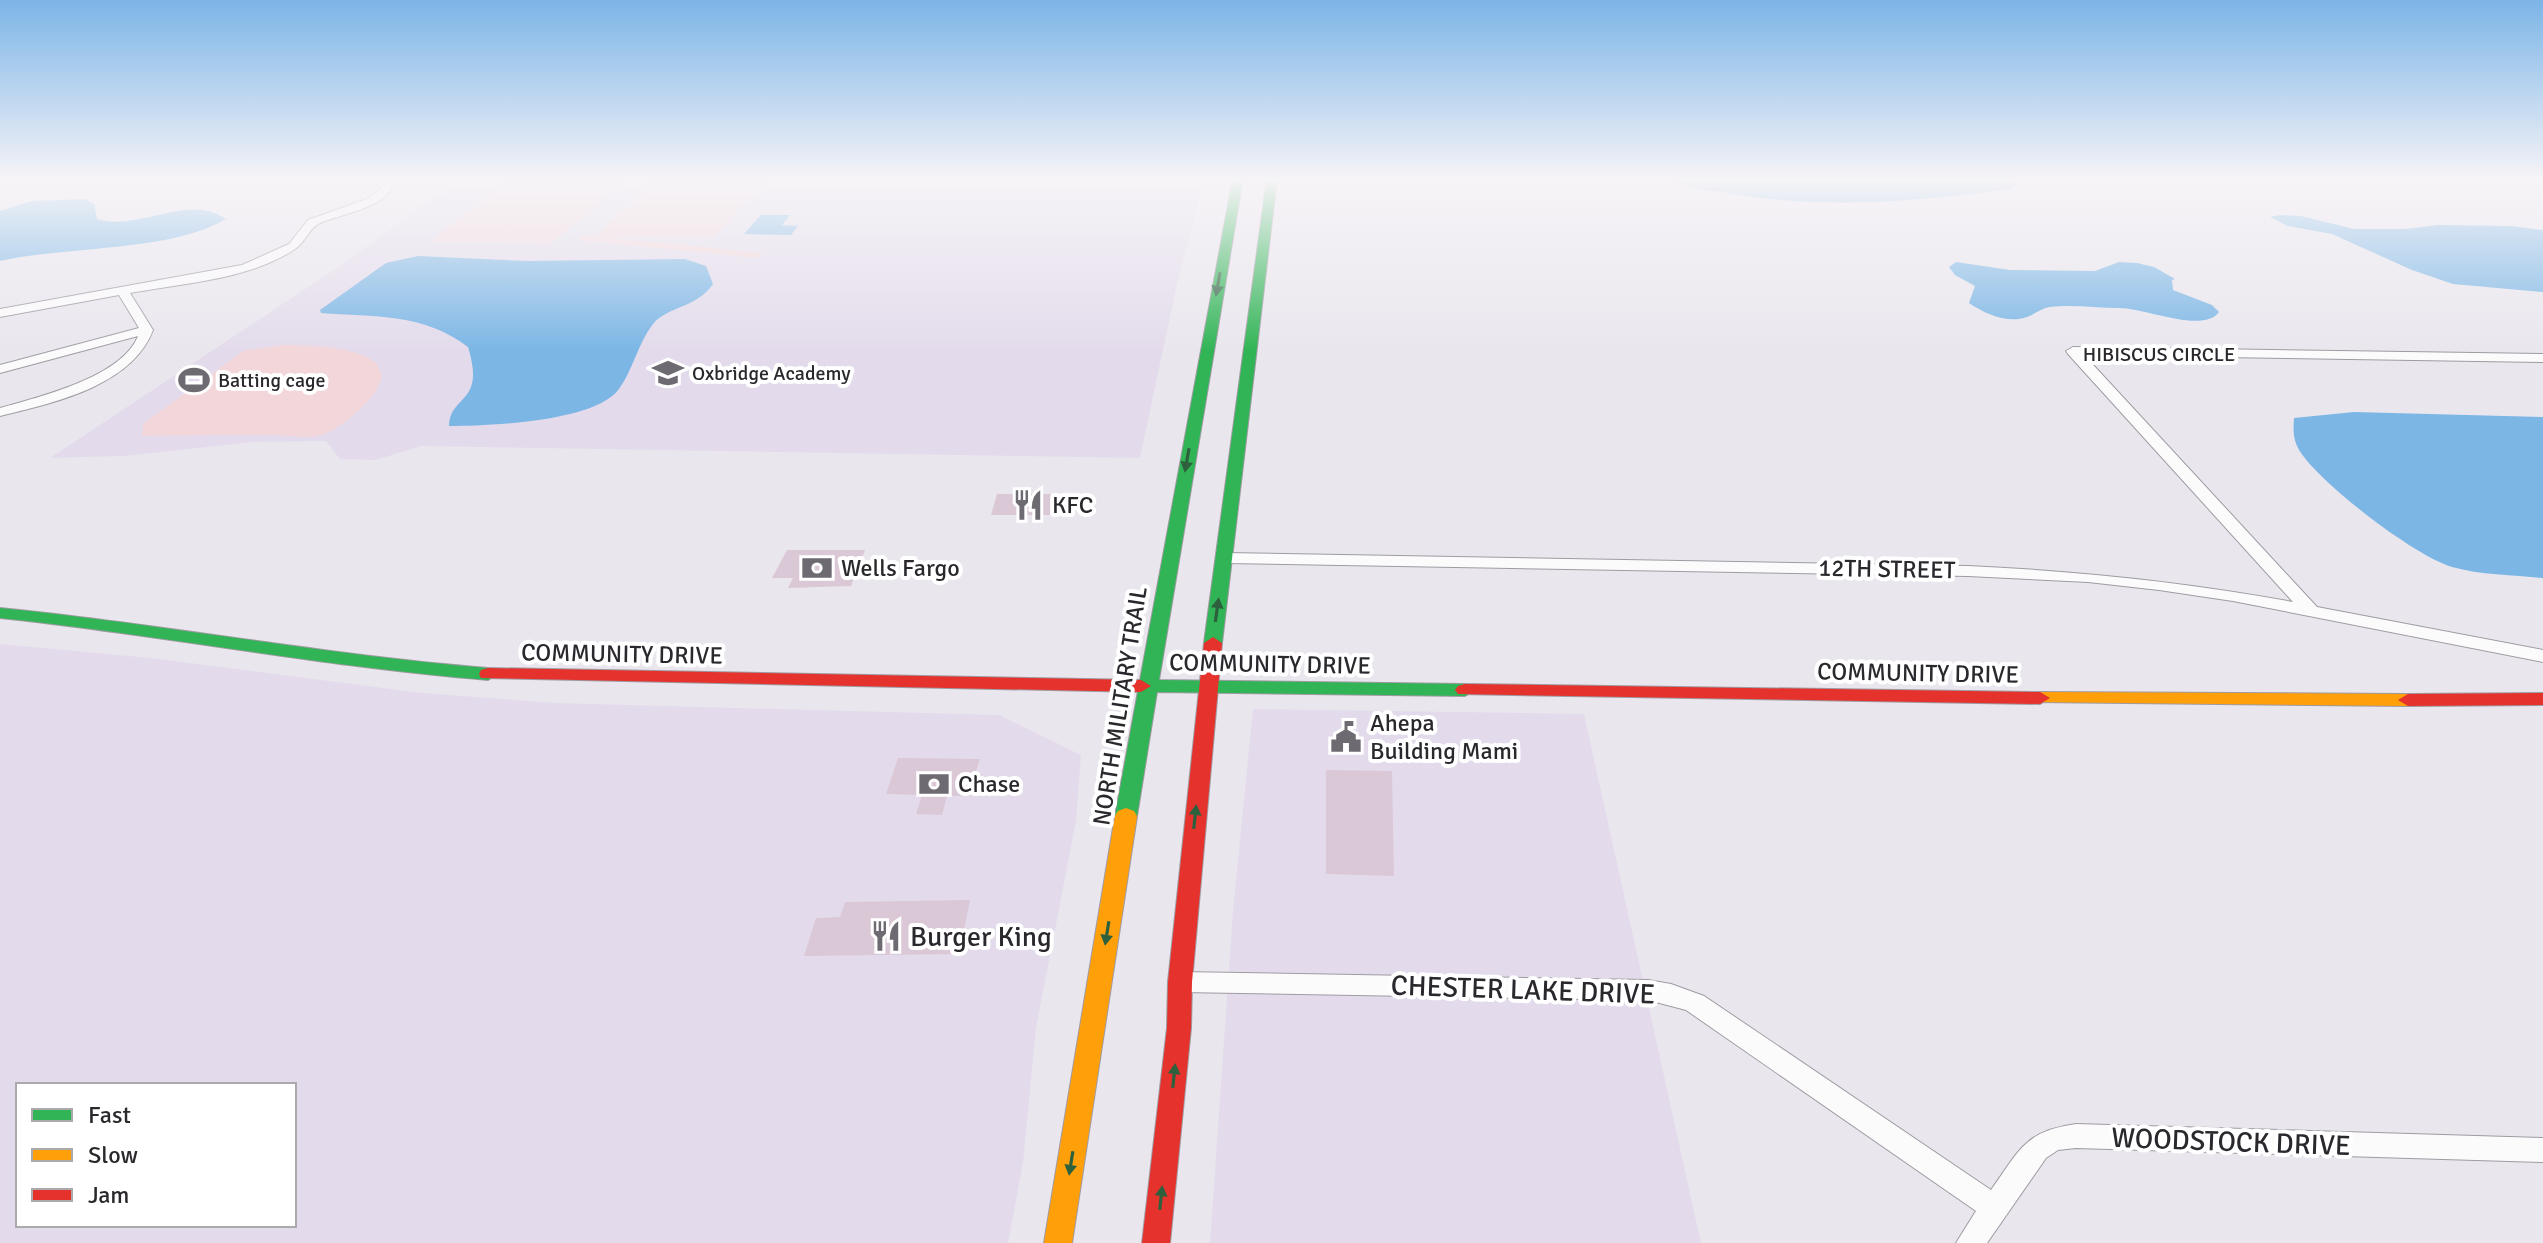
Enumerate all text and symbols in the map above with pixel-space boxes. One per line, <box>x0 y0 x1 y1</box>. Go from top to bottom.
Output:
one-way arrow <box>1212 272 1224 297</box>
street label: HIBISCUS CIRCLE <box>2083 342 2235 367</box>
school or university icon: Oxbridge Academy <box>651 356 685 390</box>
place label: Oxbridge Academy <box>692 361 851 386</box>
sports icon: Batting cage <box>177 363 211 397</box>
place label: Batting cage <box>218 368 326 393</box>
one-way arrow <box>1181 447 1193 472</box>
restaurant icon: KFC <box>1011 488 1045 522</box>
place label: KFC <box>1052 490 1093 520</box>
bank icon: Wells Fargo <box>800 551 834 585</box>
place label: Wells Fargo <box>841 553 960 583</box>
street label: 12TH STREET <box>1818 553 1956 585</box>
street label: NORTH MILITARY TRAIL <box>1086 584 1154 828</box>
one-way arrow <box>1211 597 1224 622</box>
street label: COMMUNITY DRIVE <box>521 637 723 671</box>
street label: COMMUNITY DRIVE <box>1169 647 1371 681</box>
street label: COMMUNITY DRIVE <box>1817 656 2019 690</box>
place label: Ahepa Building Mami <box>1370 708 1518 766</box>
public building icon: Ahepa Building Mami <box>1329 720 1363 754</box>
bank icon: Chase <box>917 767 951 801</box>
place label: Chase <box>958 769 1020 799</box>
one-way arrow <box>1189 804 1202 829</box>
restaurant icon: Burger King <box>869 919 903 953</box>
place label: Burger King <box>910 920 1052 954</box>
one-way arrow <box>1101 921 1113 946</box>
street label: CHESTER LAKE DRIVE <box>1390 968 1656 1012</box>
one-way arrow <box>1168 1063 1181 1088</box>
legend <box>16 1083 296 1227</box>
text: Fast <box>88 1100 131 1130</box>
street label: WOODSTOCK DRIVE <box>2111 1121 2351 1163</box>
text: Slow <box>88 1140 138 1170</box>
one-way arrow <box>1064 1151 1077 1176</box>
text: Jam <box>88 1180 129 1210</box>
one-way arrow <box>1154 1185 1167 1210</box>

